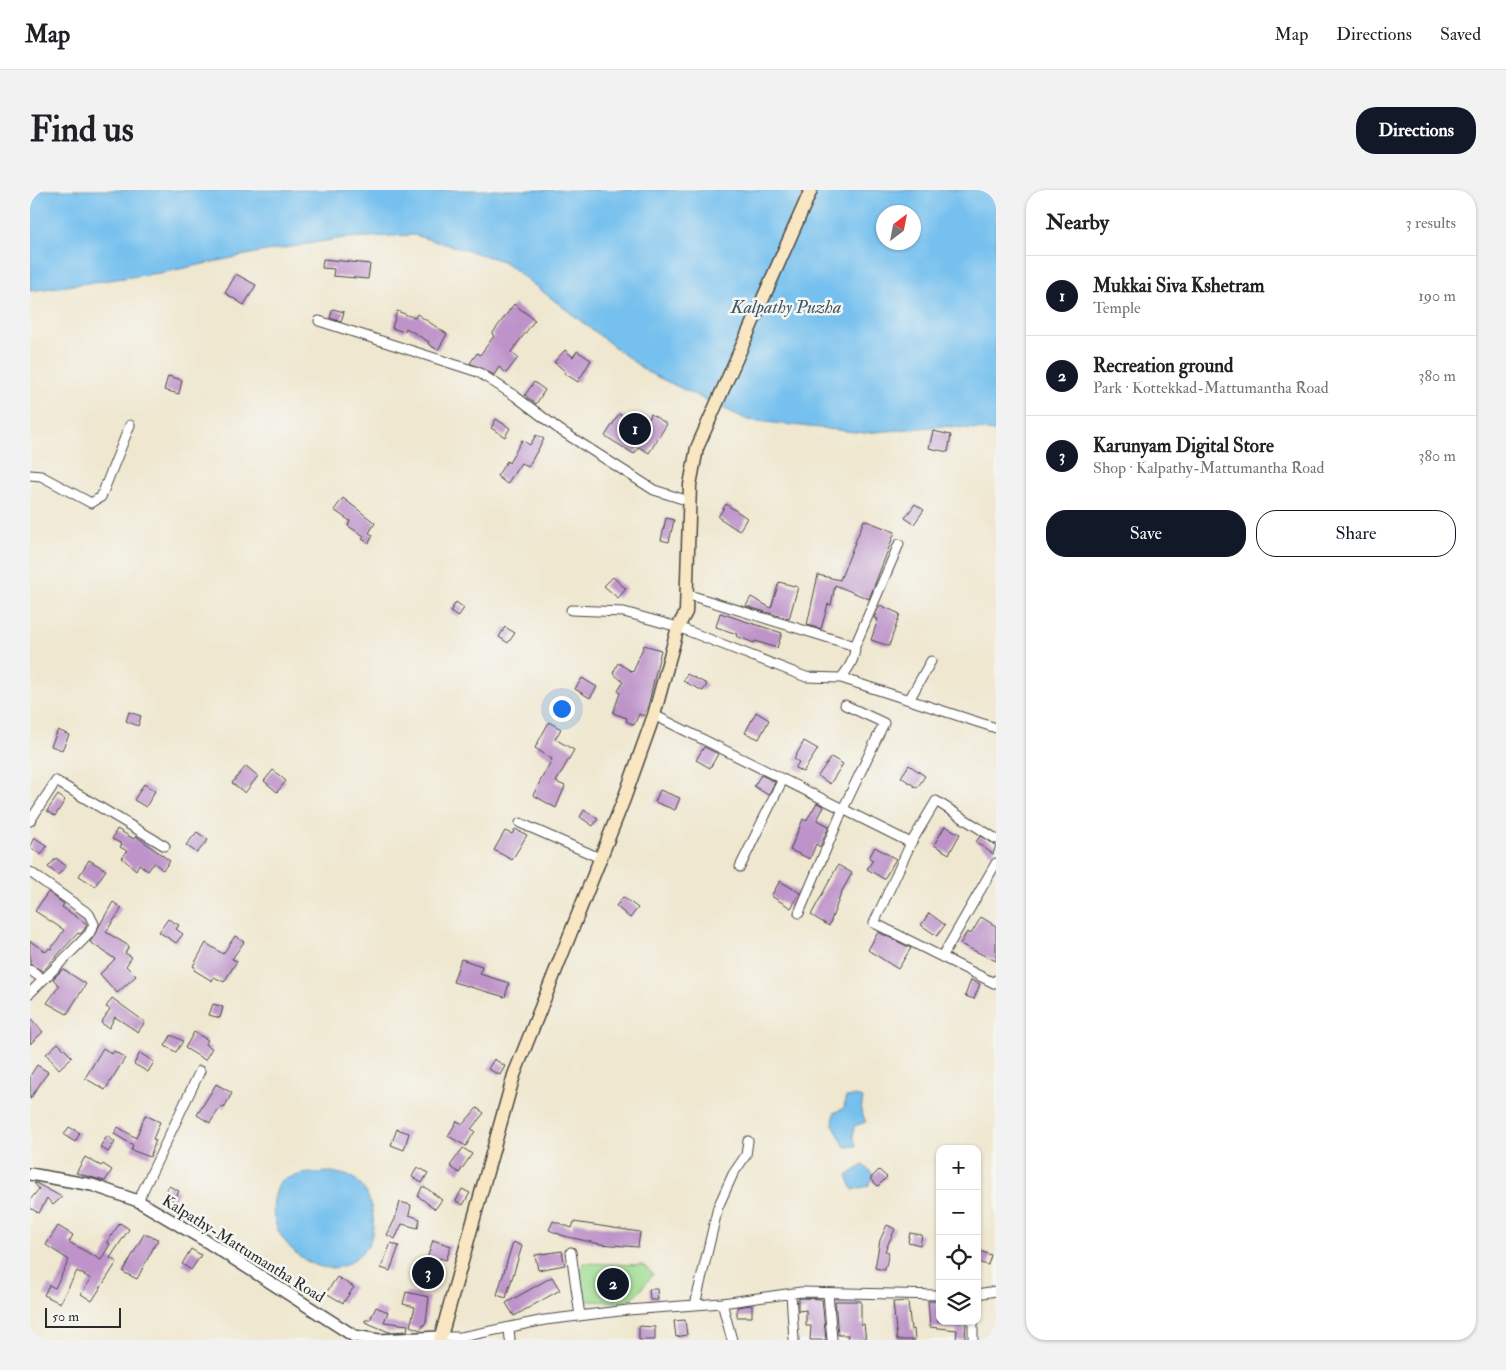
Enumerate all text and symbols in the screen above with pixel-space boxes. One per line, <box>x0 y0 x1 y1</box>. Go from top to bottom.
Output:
text: Map <box>25 19 70 50</box>
text: Map <box>1275 23 1308 46</box>
text: Directions <box>1336 23 1412 46</box>
text: Saved <box>1440 23 1481 46</box>
button: Directions <box>1356 107 1476 154</box>
text: Find us <box>30 108 134 152</box>
north arrow <box>876 205 921 250</box>
text: Nearby <box>1046 209 1109 236</box>
text: 3 results <box>1405 213 1456 233</box>
text: Mukkai Siva Kshetram <box>1093 274 1265 298</box>
text: 1 <box>1059 286 1065 306</box>
text: 190 m <box>1418 286 1456 306</box>
water label: Kalpathy Puzha <box>730 296 841 319</box>
text: Temple <box>1093 298 1141 318</box>
text: Recreation ground <box>1093 354 1233 378</box>
text: 2 <box>1058 366 1066 386</box>
text: 380 m <box>1418 366 1456 386</box>
text: Park · Kottekkad-Mattumantha Road <box>1093 378 1329 398</box>
pin: 1 <box>619 410 651 448</box>
text: Karunyam Digital Store <box>1093 434 1274 458</box>
text: 3 <box>1059 446 1065 466</box>
text: 380 m <box>1418 446 1456 466</box>
text: Shop · Kalpathy-Mattumantha Road <box>1093 458 1324 478</box>
button: Save <box>1046 510 1246 557</box>
button: Share <box>1256 510 1456 557</box>
your location <box>549 696 575 722</box>
map controls <box>936 1145 981 1325</box>
button: + <box>936 1145 981 1190</box>
street label: Kalpathy-Mattumantha Road <box>158 1190 329 1308</box>
button: − <box>936 1190 981 1235</box>
button: locate <box>936 1235 981 1280</box>
pin: 3 <box>412 1254 444 1292</box>
pin: 2 <box>597 1265 629 1303</box>
button: layers <box>936 1280 981 1325</box>
scale bar <box>45 1305 121 1328</box>
text: 50 m <box>52 1308 79 1325</box>

